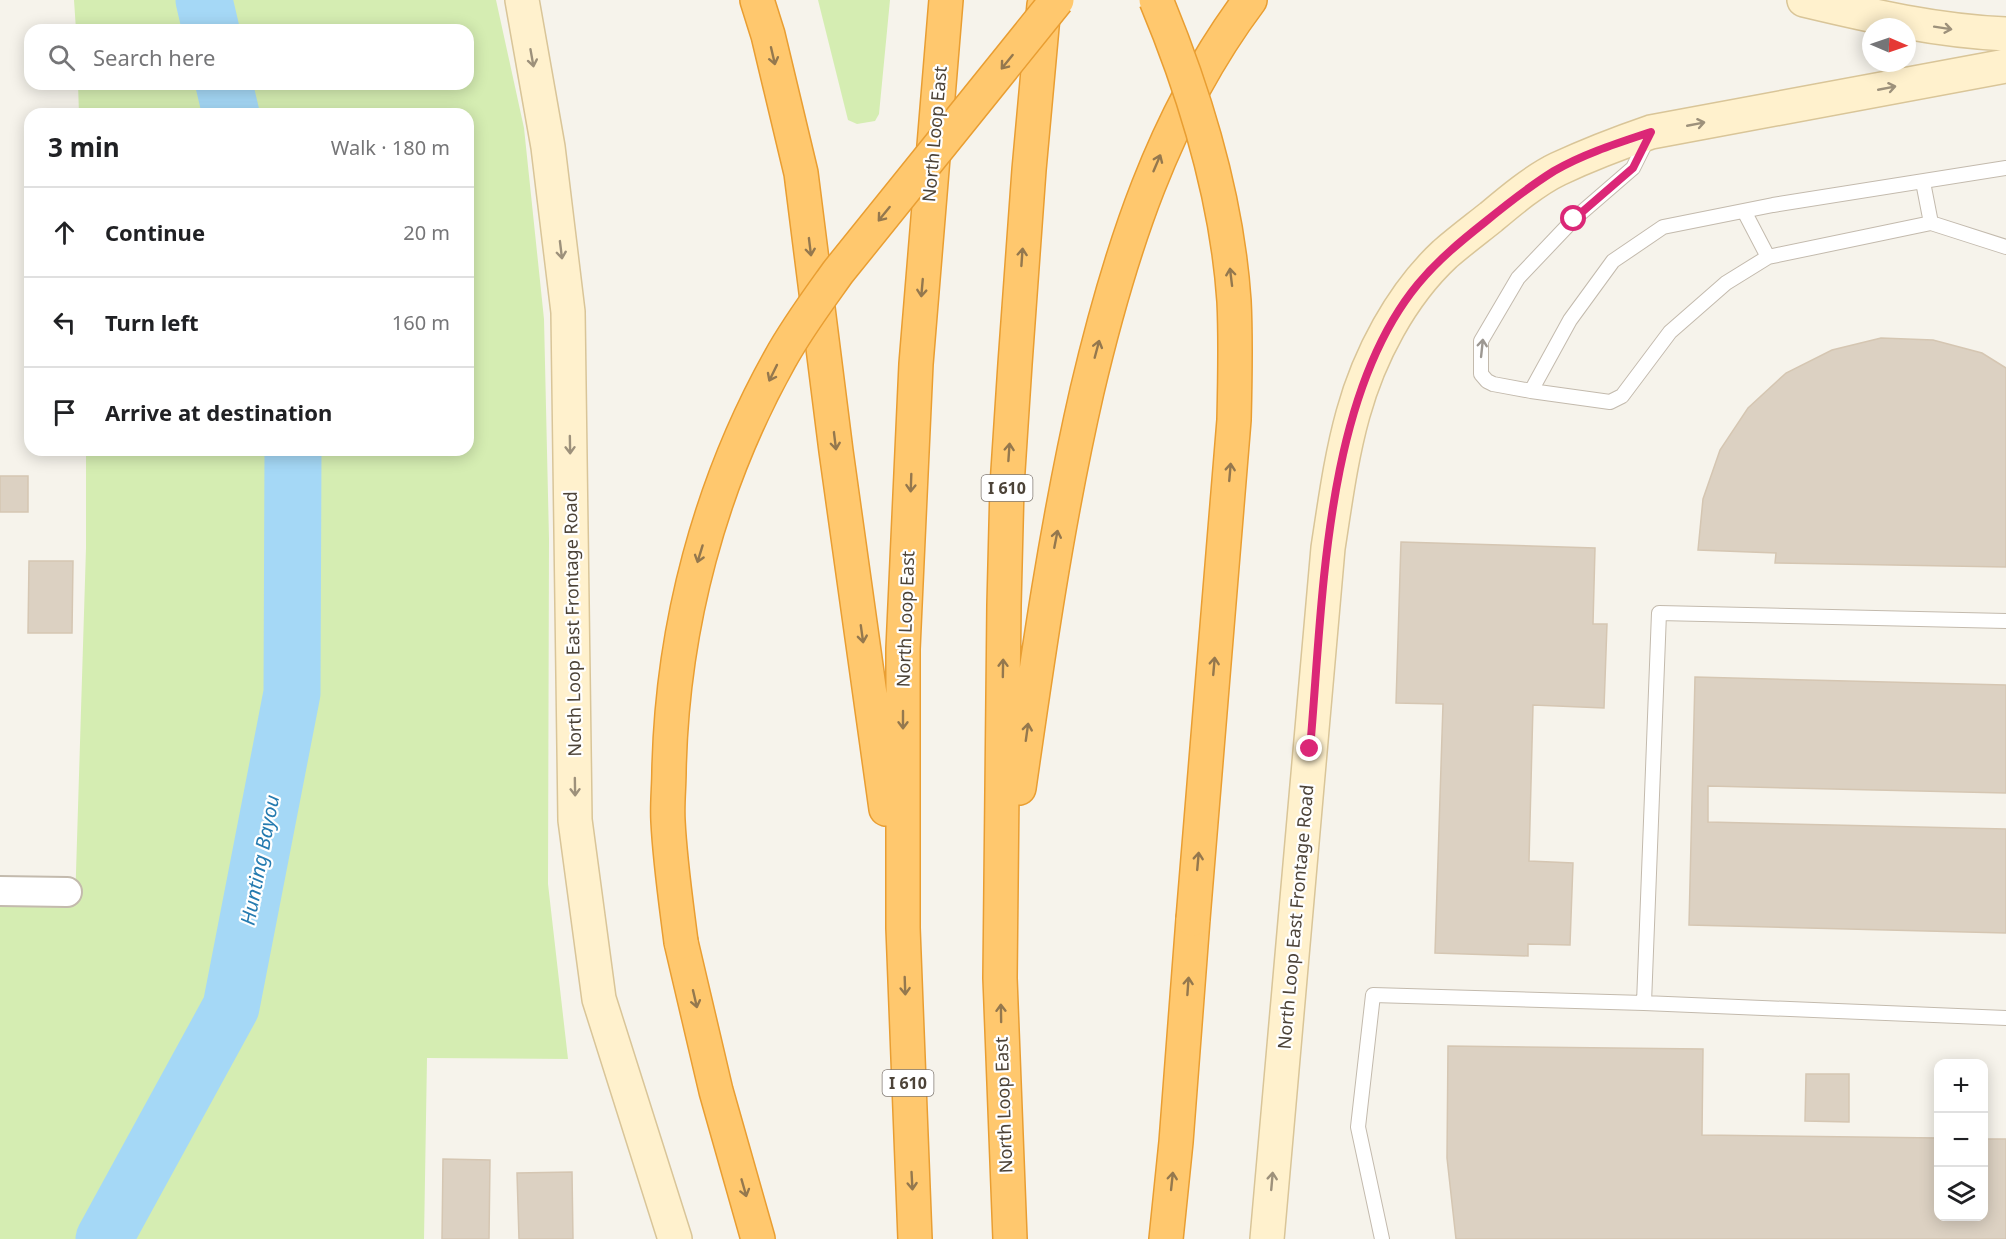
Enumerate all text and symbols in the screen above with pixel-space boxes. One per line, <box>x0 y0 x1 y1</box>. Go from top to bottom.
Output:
north arrow <box>1862 18 1916 72</box>
one-way arrow <box>1933 23 1952 34</box>
search box <box>24 24 474 90</box>
icon: search <box>45 41 78 74</box>
text: Search here <box>93 42 215 72</box>
one-way arrow <box>768 46 779 66</box>
one-way arrow <box>527 47 538 67</box>
one-way arrow <box>1000 54 1013 70</box>
street label: North Loop East <box>916 64 952 203</box>
one-way arrow <box>1877 82 1897 93</box>
one-way arrow <box>1685 118 1705 129</box>
text: 3 min <box>48 129 120 165</box>
text: Walk · 180 m <box>331 134 450 161</box>
one-way arrow <box>1152 155 1163 173</box>
route start <box>1560 205 1586 231</box>
one-way arrow <box>878 206 891 222</box>
icon: ahead <box>48 216 81 249</box>
text: Continue <box>105 217 205 247</box>
text: 20 m <box>403 219 450 246</box>
one-way arrow <box>805 237 816 257</box>
one-way arrow <box>555 240 566 260</box>
one-way arrow <box>1017 248 1028 268</box>
one-way arrow <box>1225 268 1236 288</box>
one-way arrow <box>916 278 927 298</box>
icon: left <box>48 306 81 339</box>
text: Turn left <box>105 307 199 337</box>
text: 160 m <box>392 309 450 336</box>
one-way arrow <box>1477 339 1488 359</box>
one-way arrow <box>1092 340 1104 359</box>
one-way arrow <box>767 364 779 382</box>
icon: arrive <box>48 396 81 429</box>
text: Arrive at destination <box>105 397 332 427</box>
one-way arrow <box>830 430 841 450</box>
one-way arrow <box>564 434 576 454</box>
one-way arrow <box>1004 442 1015 462</box>
one-way arrow <box>1224 462 1235 482</box>
one-way arrow <box>905 473 916 493</box>
road number: I 610 <box>982 475 1032 501</box>
street label: North Loop East Frontage Road <box>558 491 586 757</box>
one-way arrow <box>1051 530 1062 550</box>
one-way arrow <box>694 544 705 563</box>
street label: North Loop East <box>891 550 919 688</box>
one-way arrow <box>856 624 867 643</box>
one-way arrow <box>1209 657 1220 677</box>
one-way arrow <box>997 658 1009 678</box>
one-way arrow <box>897 709 909 729</box>
one-way arrow <box>1022 723 1033 743</box>
route end <box>1296 735 1322 761</box>
one-way arrow <box>569 776 581 796</box>
street label: North Loop East Frontage Road <box>1271 784 1319 1050</box>
water label: Hunting Bayou <box>234 792 285 927</box>
one-way arrow <box>1193 851 1204 871</box>
one-way arrow <box>899 976 910 996</box>
one-way arrow <box>1182 977 1193 997</box>
one-way arrow <box>689 990 701 1009</box>
one-way arrow <box>995 1003 1007 1023</box>
street label: North Loop East <box>989 1036 1017 1174</box>
map controls <box>1934 1059 1988 1221</box>
button: + <box>1934 1059 1988 1113</box>
road number: I 610 <box>882 1070 934 1096</box>
button: − <box>1934 1113 1988 1167</box>
button: layers <box>1934 1167 1988 1221</box>
one-way arrow <box>907 1171 918 1191</box>
one-way arrow <box>1166 1171 1177 1191</box>
one-way arrow <box>1267 1171 1278 1191</box>
one-way arrow <box>738 1178 750 1197</box>

